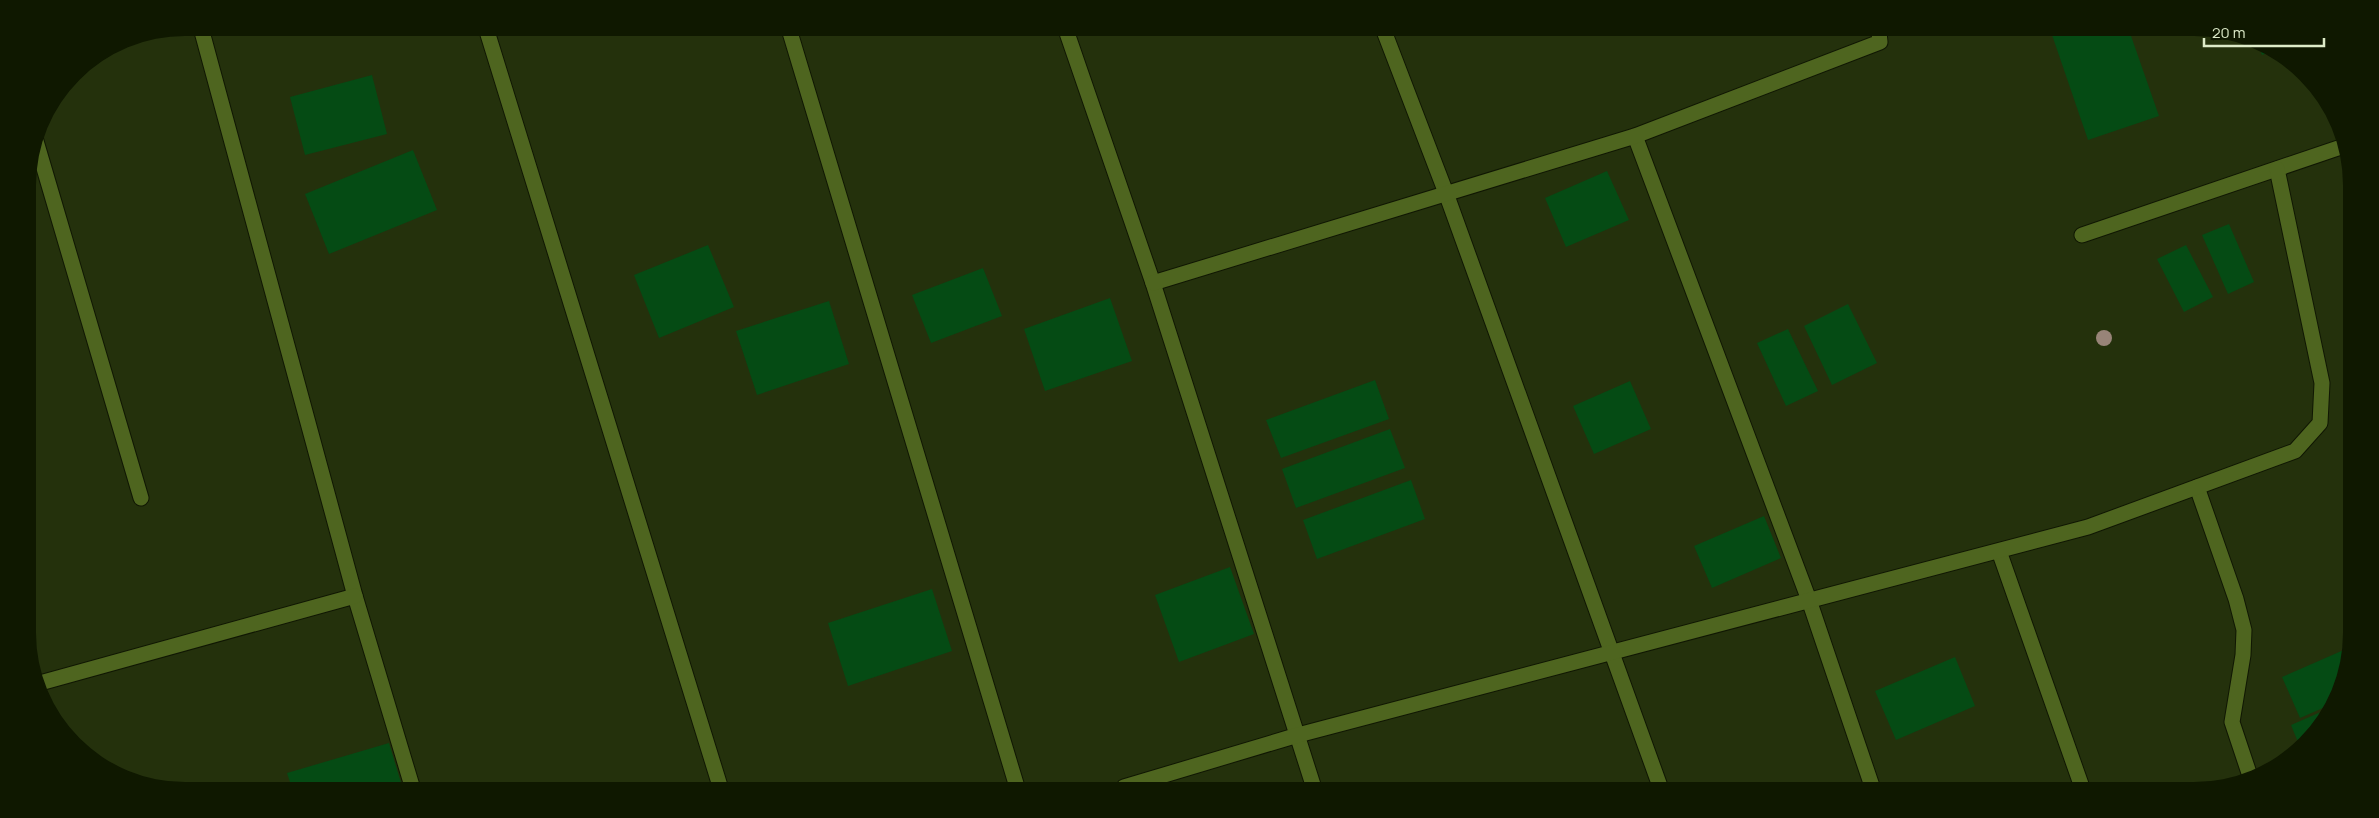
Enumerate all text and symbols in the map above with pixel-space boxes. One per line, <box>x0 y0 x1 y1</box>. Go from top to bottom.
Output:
scale bar <box>2204 15 2324 47</box>
text: 20 m <box>2212 22 2245 43</box>

